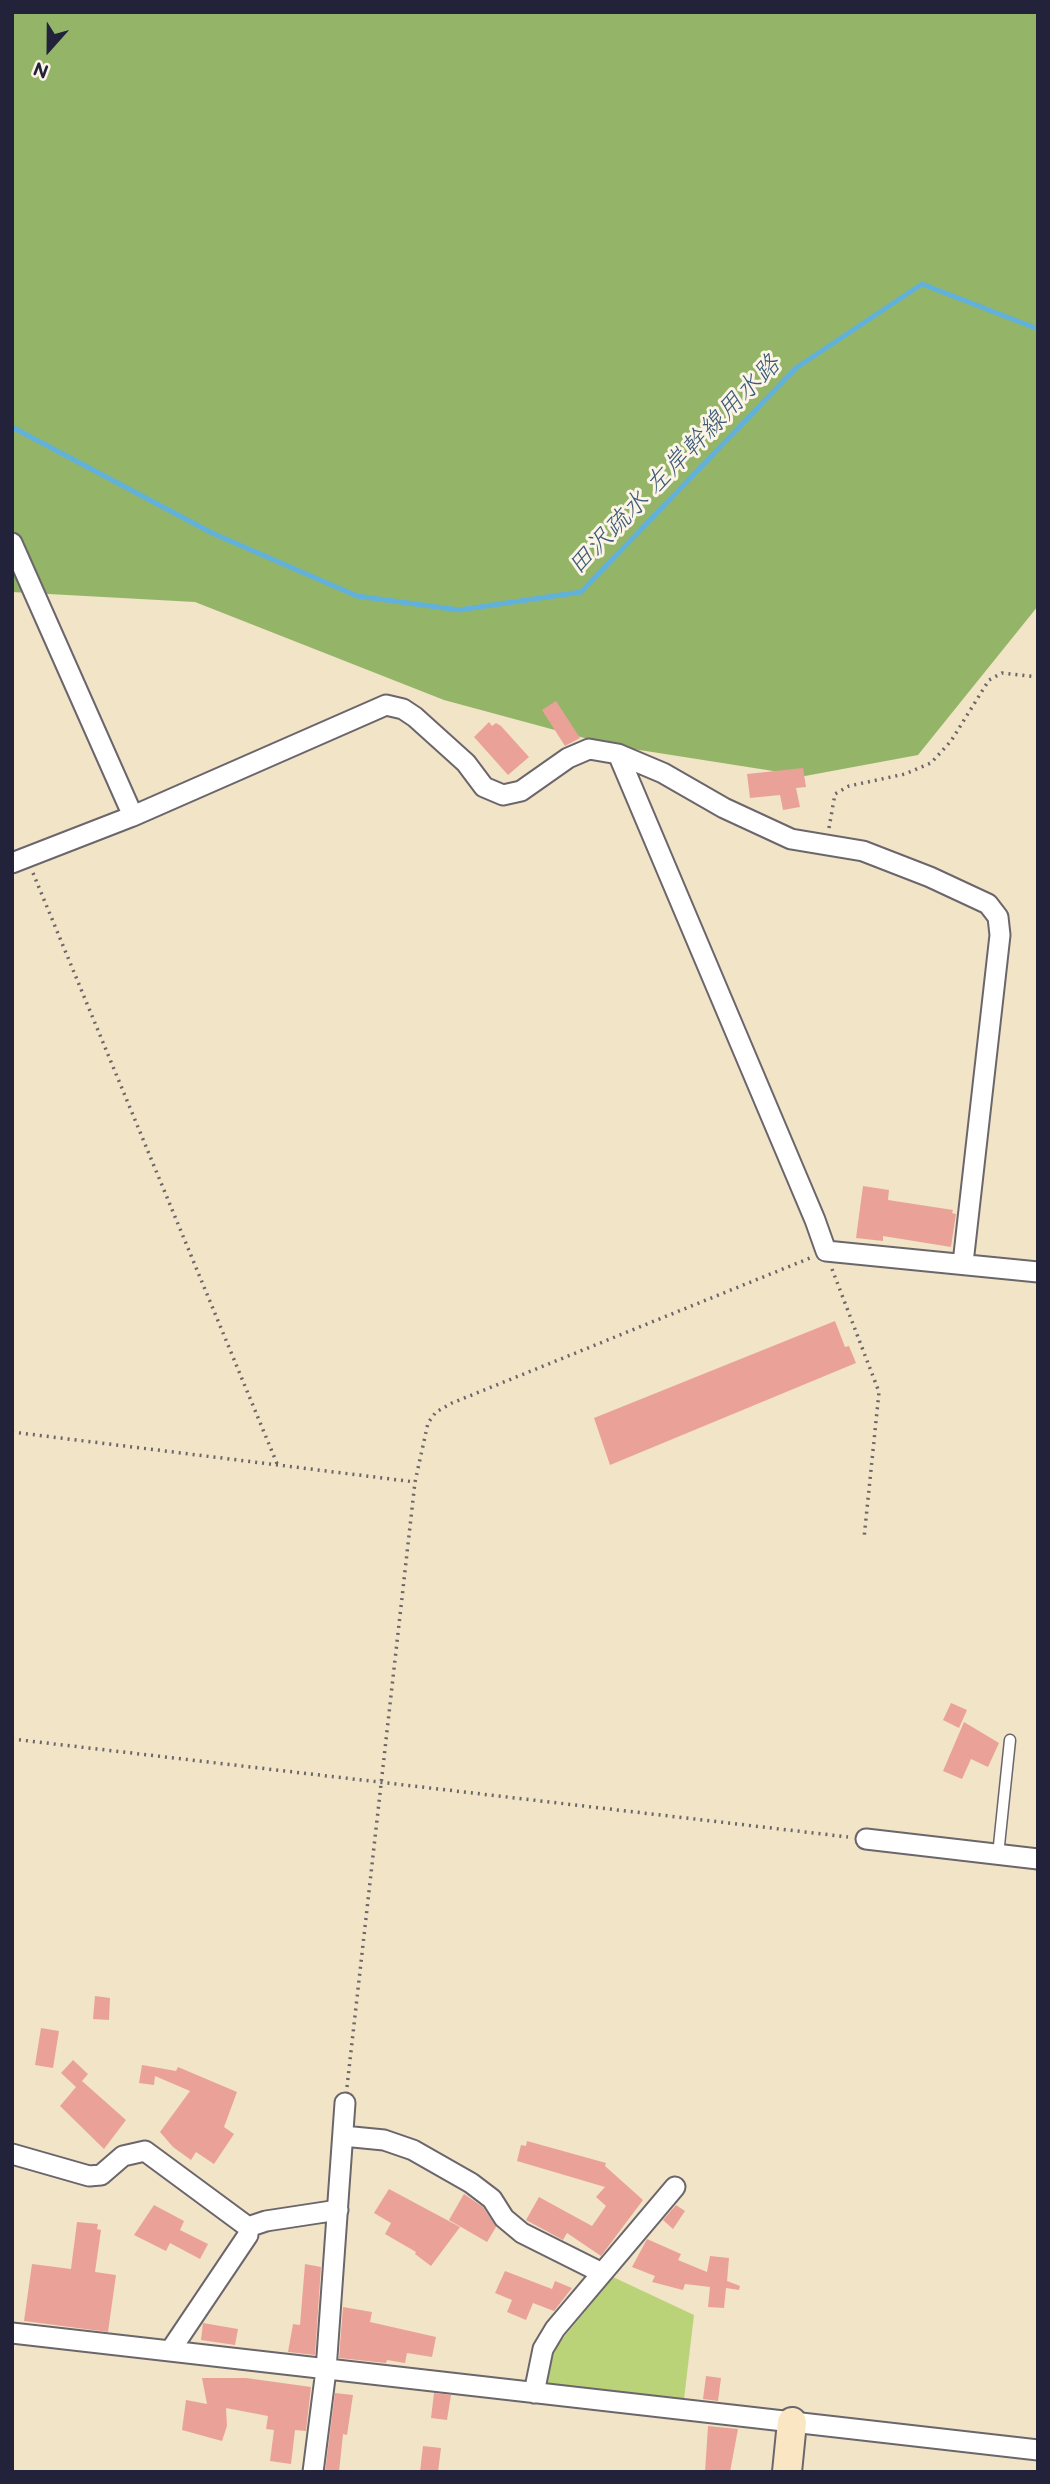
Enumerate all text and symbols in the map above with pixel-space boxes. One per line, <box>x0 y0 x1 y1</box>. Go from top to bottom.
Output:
north arrow <box>14 14 84 84</box>
text: N <box>31 56 52 82</box>
water label: 田沢疏水 左岸幹線用水路 <box>562 350 788 582</box>

